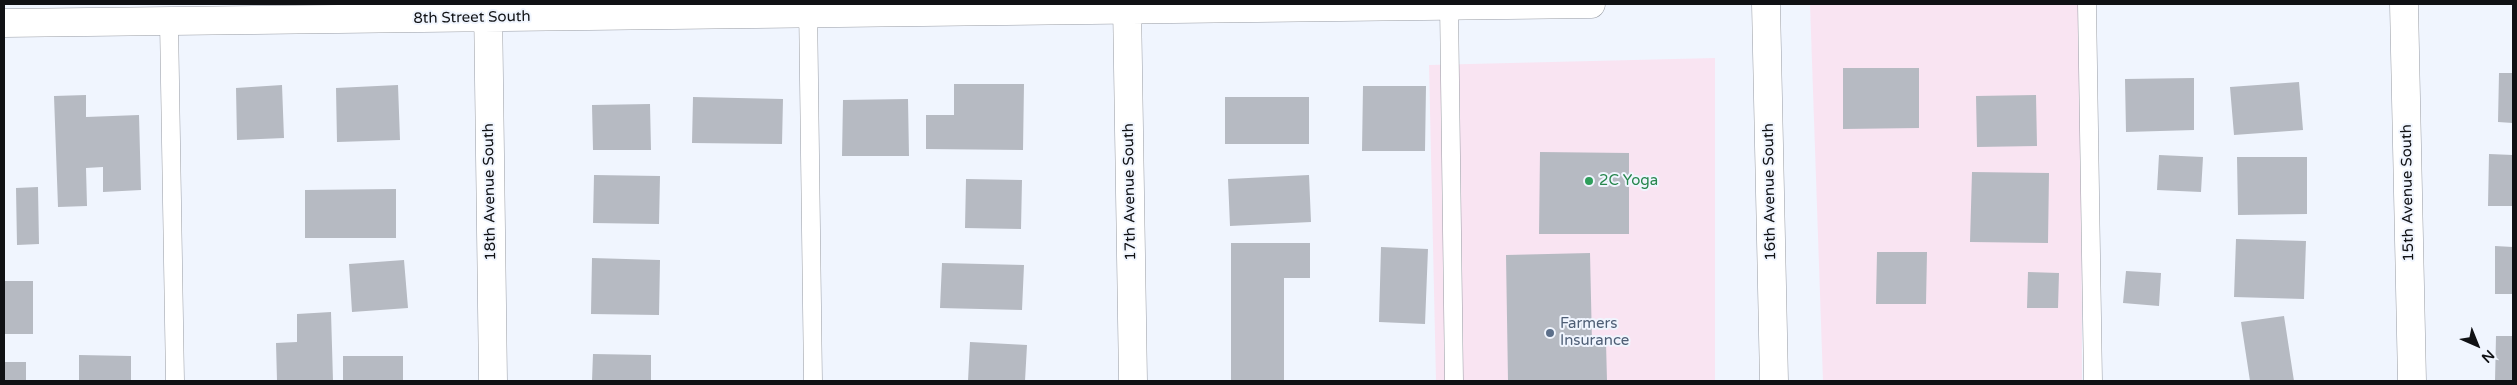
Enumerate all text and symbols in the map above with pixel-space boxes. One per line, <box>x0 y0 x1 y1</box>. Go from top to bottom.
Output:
street label: 8th Street South <box>413 8 531 28</box>
street label: 18th Avenue South <box>480 123 500 261</box>
street label: 17th Avenue South <box>1120 123 1140 261</box>
street label: 16th Avenue South <box>1760 123 1780 261</box>
street label: 15th Avenue South <box>2398 124 2418 262</box>
place label: 2C Yoga <box>1599 172 1658 190</box>
marker: 2C Yoga <box>1583 175 1595 187</box>
place label: Farmers Insurance <box>1560 315 1629 350</box>
north arrow <box>2452 320 2502 370</box>
marker: Farmers Insurance <box>1544 327 1556 339</box>
text: N <box>2478 346 2498 366</box>

